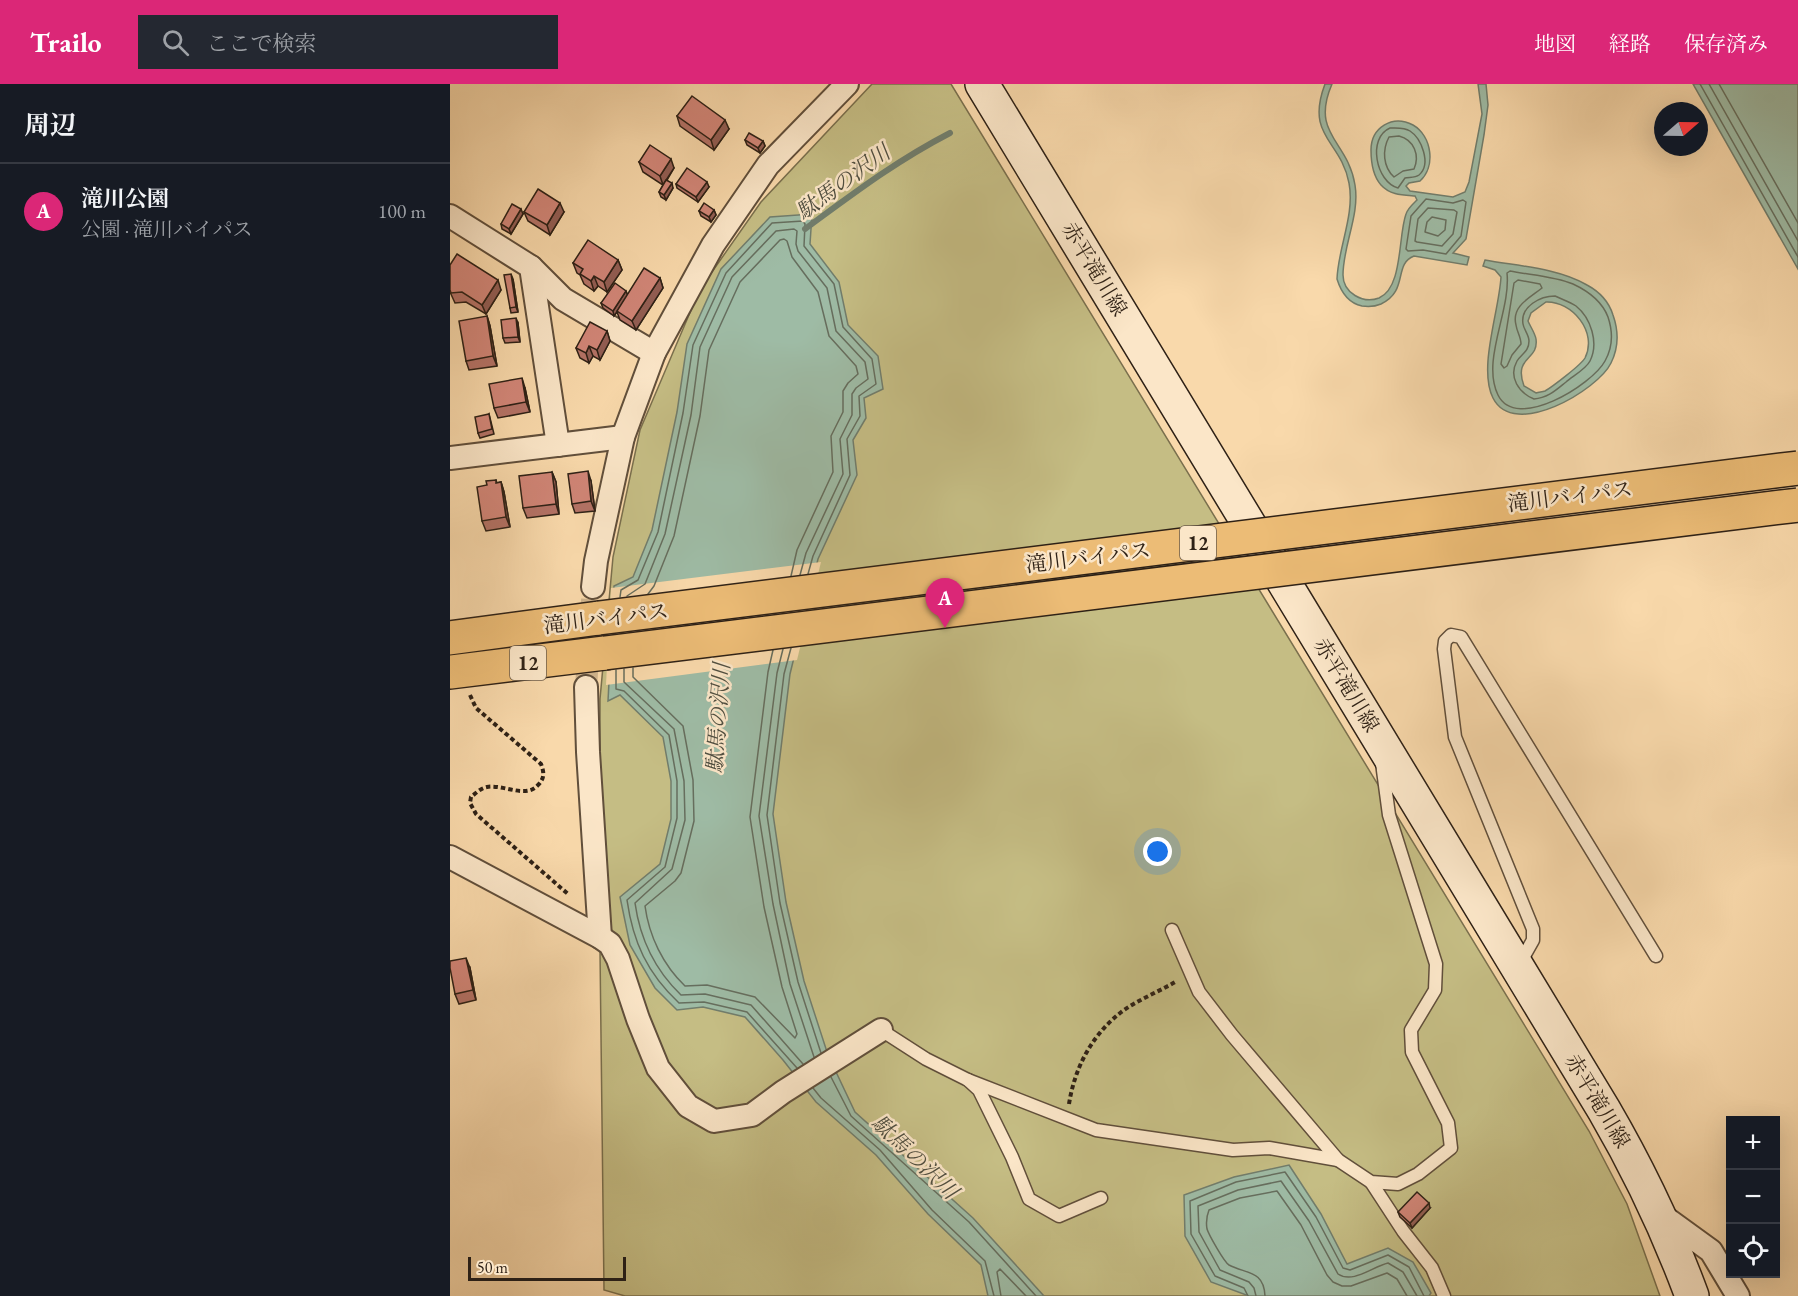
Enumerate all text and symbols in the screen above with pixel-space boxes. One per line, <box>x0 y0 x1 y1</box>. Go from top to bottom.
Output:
search box <box>138 15 558 69</box>
text: Trailo <box>30 24 102 60</box>
icon: search <box>159 26 192 59</box>
text: ここで検索 <box>207 29 317 58</box>
text: 地図 <box>1534 30 1576 57</box>
text: 経路 <box>1609 30 1651 57</box>
text: 保存済み <box>1684 30 1768 57</box>
north arrow <box>1654 102 1708 156</box>
text: 周辺 <box>24 108 76 142</box>
water label: 駄馬の沢川 <box>790 137 898 226</box>
text: 滝川公園 <box>81 184 169 213</box>
text: A <box>36 198 51 224</box>
text: 100 m <box>378 198 426 224</box>
text: 公園 · 滝川バイパス <box>81 216 253 242</box>
street label: 赤平滝川線 <box>1056 217 1134 321</box>
street label: 滝川バイパス <box>1506 475 1634 517</box>
road number: 12 <box>1180 526 1216 560</box>
street label: 滝川バイパス <box>1024 536 1152 578</box>
pin: A <box>926 578 964 628</box>
street label: 滝川バイパス <box>542 597 670 639</box>
street label: 赤平滝川線 <box>1308 633 1386 737</box>
road number: 12 <box>510 646 546 680</box>
water label: 駄馬の沢川 <box>700 660 736 774</box>
your location <box>1143 837 1172 866</box>
street label: 赤平滝川線 <box>1559 1049 1637 1153</box>
water label: 駄馬の沢川 <box>865 1108 966 1207</box>
map controls <box>1726 1116 1780 1278</box>
button: + <box>1726 1116 1780 1170</box>
button: − <box>1726 1170 1780 1224</box>
button: locate <box>1726 1224 1780 1278</box>
scale bar <box>468 1254 626 1282</box>
text: 50 m <box>477 1257 508 1278</box>

